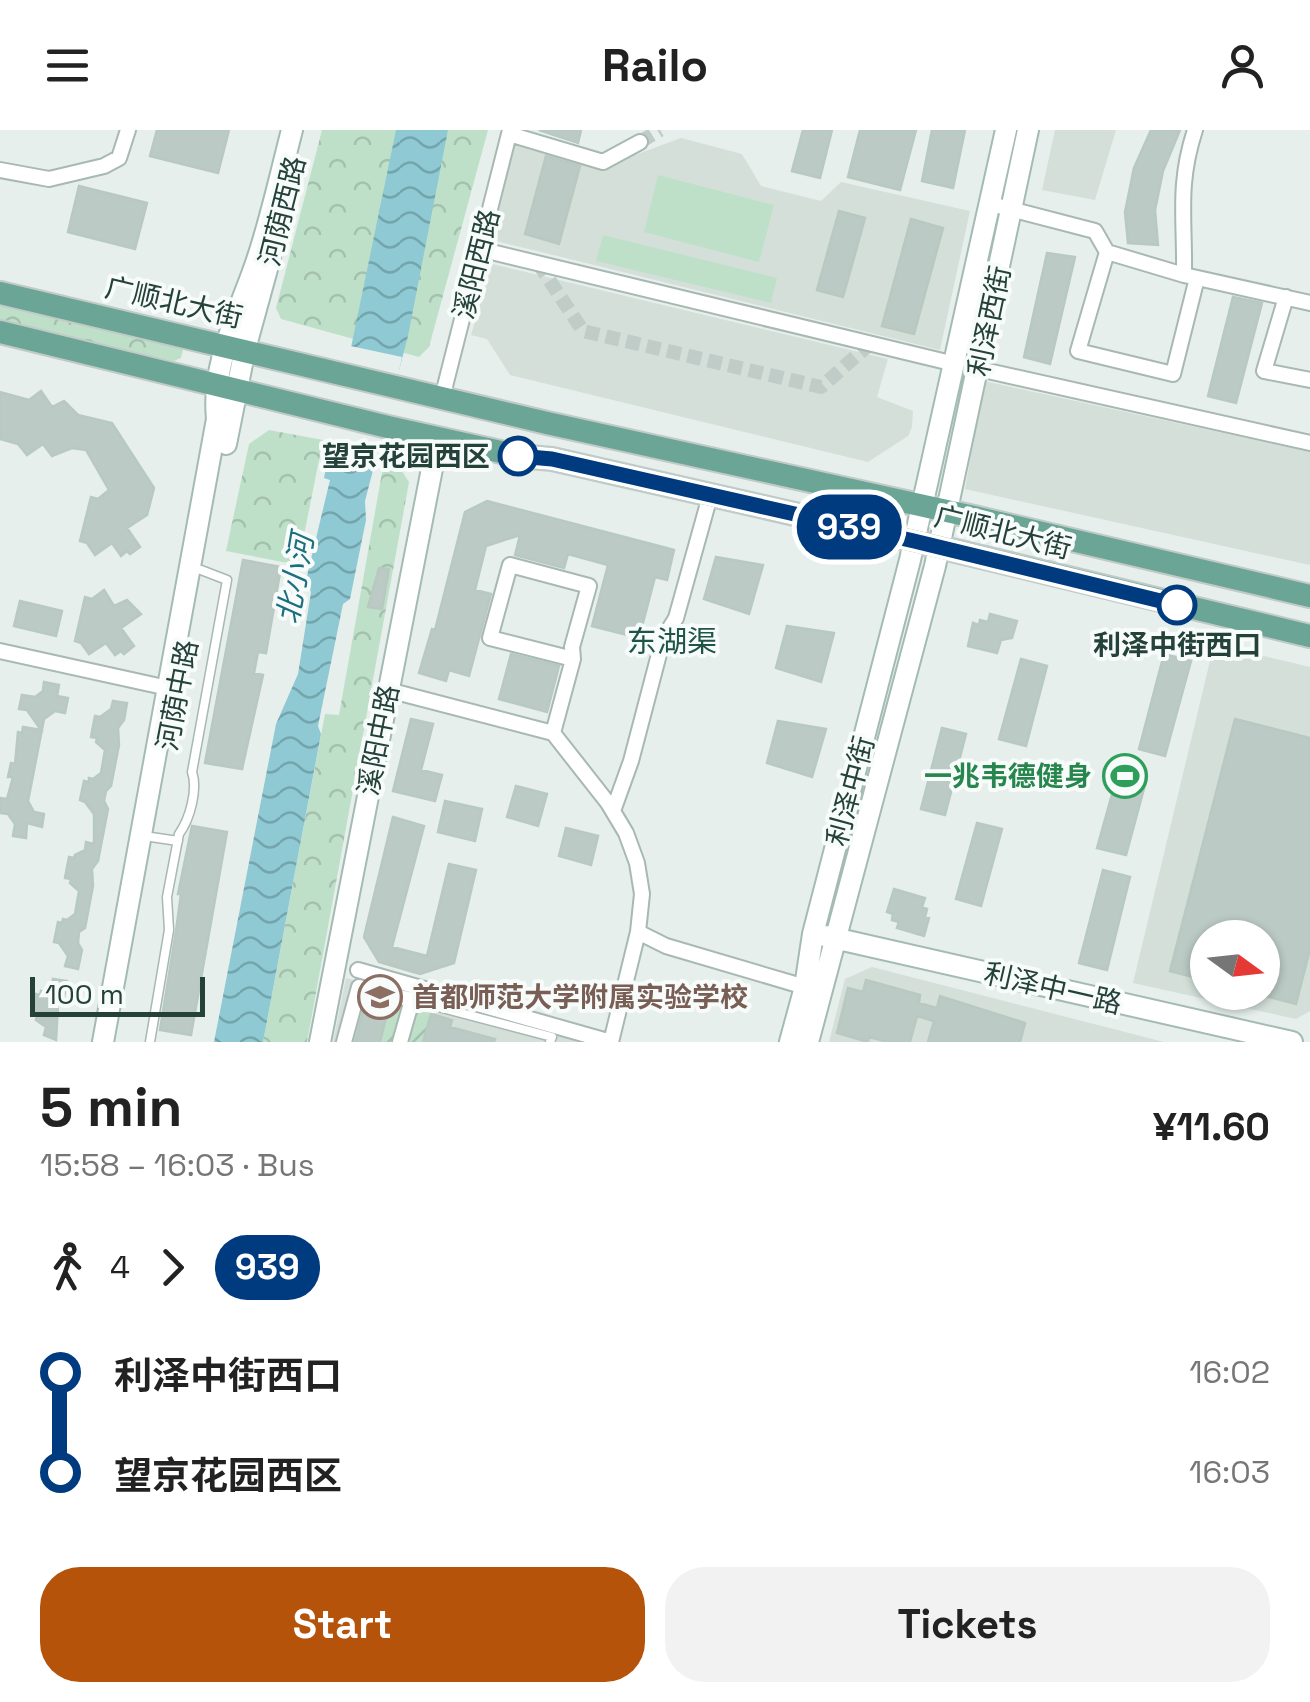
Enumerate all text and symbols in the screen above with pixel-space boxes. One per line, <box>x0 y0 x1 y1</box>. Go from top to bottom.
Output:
text: Railo <box>602 37 708 94</box>
icon: menu <box>40 38 95 93</box>
icon: person <box>1215 38 1270 93</box>
street label: 河荫西路 <box>251 152 313 270</box>
street label: 溪阳西路 <box>445 205 507 323</box>
street label: 利泽西街 <box>960 262 1018 380</box>
street label: 广顺北大街 <box>102 269 246 335</box>
marker: 望京花园西区 <box>499 437 537 475</box>
place label: 望京花园西区 <box>322 438 490 474</box>
line badge: 939 <box>792 494 906 560</box>
street label: 广顺北大街 <box>931 498 1075 566</box>
text: 939 <box>817 505 881 549</box>
water label: 北小河 <box>268 526 323 627</box>
marker: 利泽中街西口 <box>1158 586 1196 624</box>
district label: 东湖渠 <box>627 622 717 661</box>
place label: 利泽中街西口 <box>1093 627 1261 663</box>
street label: 河荫中路 <box>149 637 205 753</box>
street label: 溪阳中路 <box>350 682 406 798</box>
street label: 利泽中街 <box>818 732 882 850</box>
sports icon: 一兆韦德健身 <box>1102 753 1148 799</box>
place label: 一兆韦德健身 <box>924 758 1092 794</box>
north arrow <box>1190 920 1280 1010</box>
map controls <box>1190 920 1280 1010</box>
street label: 利泽中一路 <box>981 955 1125 1021</box>
scale bar <box>30 972 205 1016</box>
school or university icon: 首都师范大学附属实验学校 <box>357 974 403 1020</box>
text: 100 m <box>45 976 124 1012</box>
place label: 首都师范大学附属实验学校 <box>412 979 748 1015</box>
text: 5 min <box>40 1072 182 1142</box>
text: ¥11.60 <box>1153 1103 1270 1151</box>
text: 15:58 – 16:03 · Bus <box>40 1145 315 1185</box>
icon: walk <box>40 1240 95 1295</box>
icon: forward <box>145 1240 200 1295</box>
text: 939 <box>235 1245 300 1289</box>
text: 4 <box>110 1247 130 1287</box>
text: 利泽中街西口 <box>114 1352 342 1400</box>
text: 16:02 <box>1189 1352 1270 1392</box>
text: 望京花园西区 <box>114 1452 342 1500</box>
text: 16:03 <box>1189 1452 1270 1492</box>
button: Start <box>40 1567 645 1682</box>
button: Tickets <box>665 1567 1270 1682</box>

